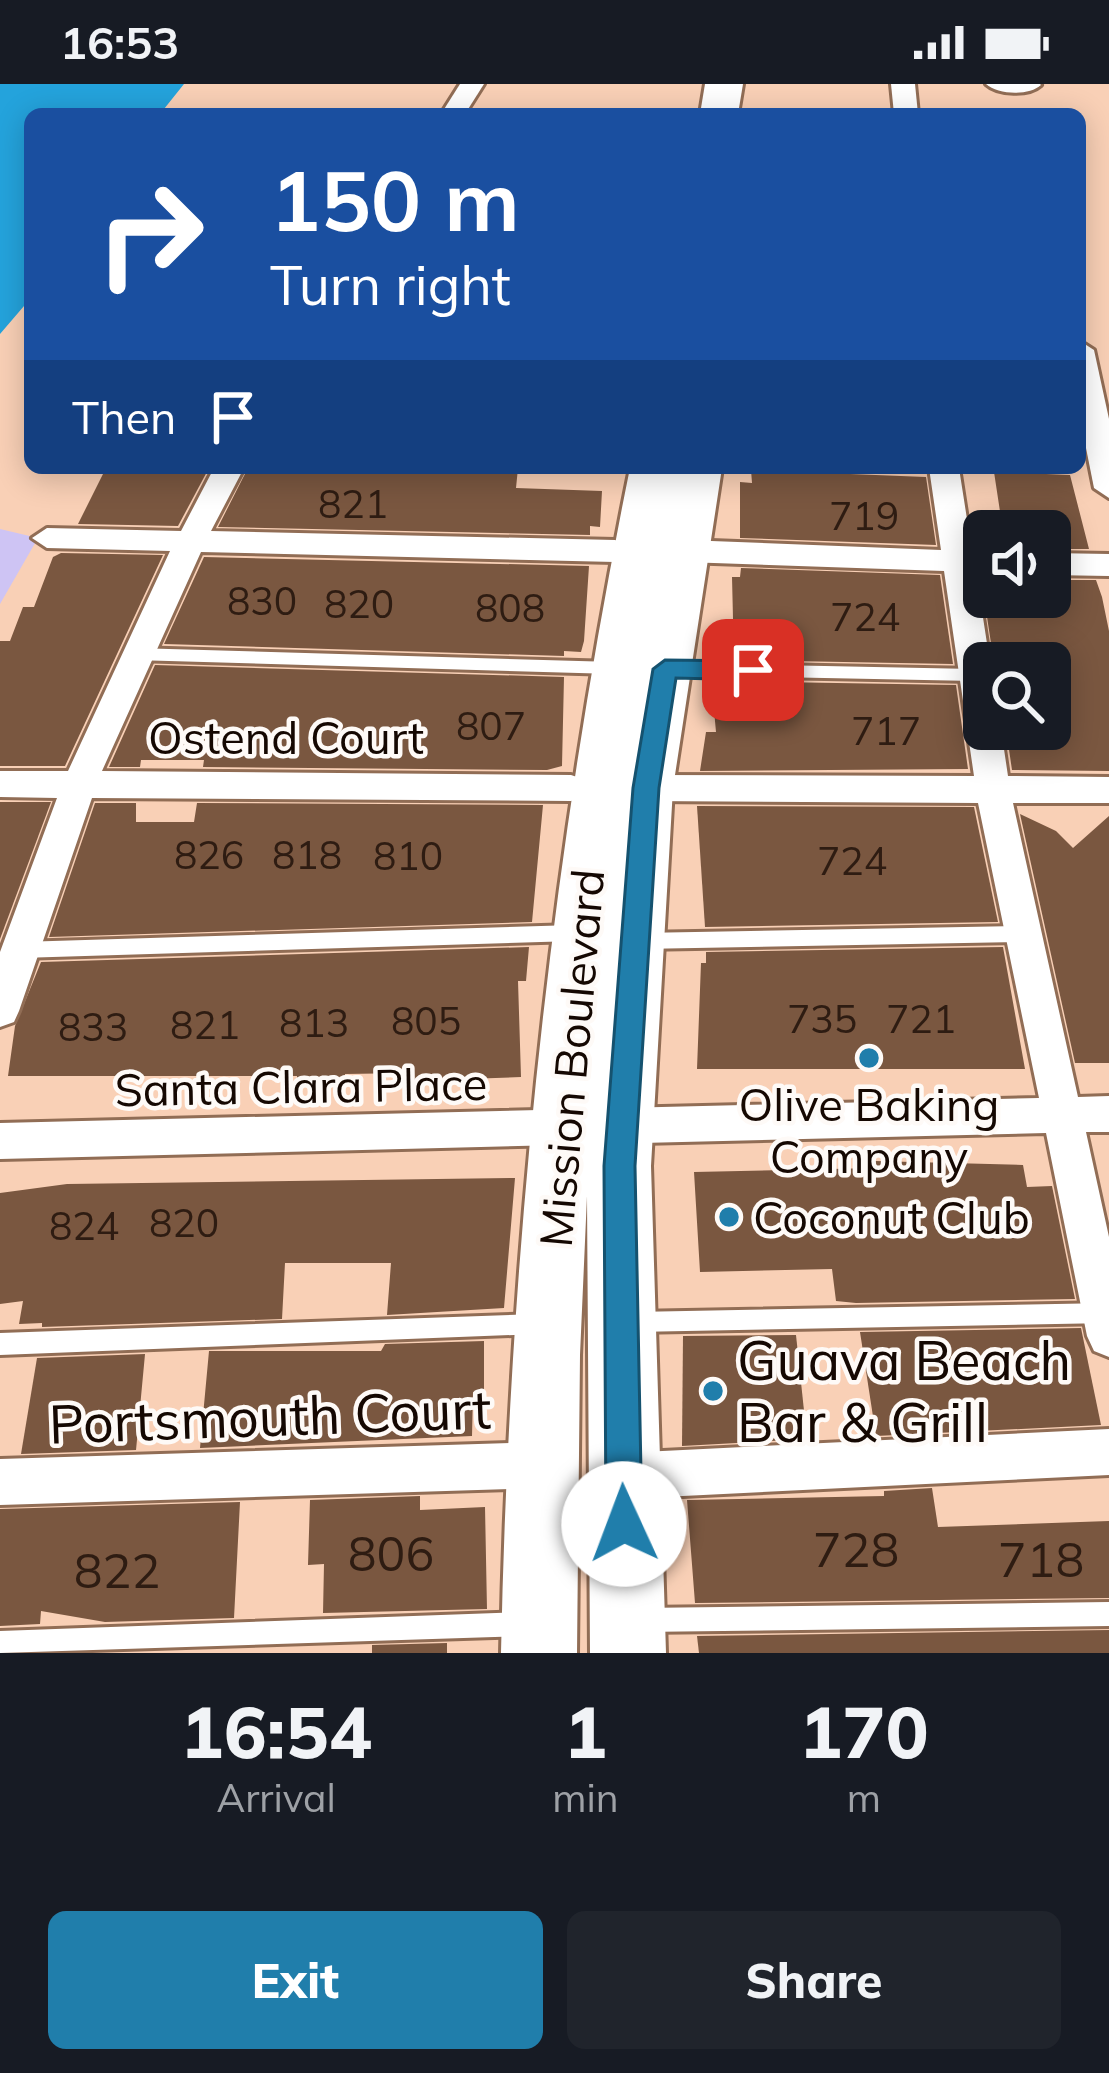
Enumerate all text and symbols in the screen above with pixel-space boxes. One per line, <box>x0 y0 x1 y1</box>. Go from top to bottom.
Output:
text: 16:53 <box>60 14 179 70</box>
text: 150 m <box>270 147 520 252</box>
icon: right <box>72 156 228 312</box>
text: Turn right <box>270 251 511 319</box>
icon: arrive <box>200 384 266 450</box>
text: Then <box>72 389 176 445</box>
house number: 821 <box>318 479 388 528</box>
house number: 719 <box>829 491 899 540</box>
map controls <box>963 510 1071 750</box>
button: sound <box>963 510 1071 618</box>
house number: 830 <box>227 576 297 625</box>
house number: 820 <box>324 579 394 628</box>
house number: 808 <box>475 583 545 632</box>
house number: 724 <box>830 592 900 641</box>
pin <box>702 619 804 721</box>
icon: arrive <box>720 637 786 703</box>
button: search <box>963 642 1071 750</box>
house number: 807 <box>456 701 526 750</box>
house number: 717 <box>851 706 921 755</box>
street label: Ostend Court <box>148 709 424 765</box>
house number: 826 <box>174 830 244 879</box>
house number: 818 <box>272 830 342 879</box>
house number: 810 <box>373 831 443 880</box>
house number: 724 <box>817 836 887 885</box>
street label: Mission Boulevard <box>527 867 615 1249</box>
house number: 735 <box>787 994 857 1043</box>
house number: 721 <box>886 994 956 1043</box>
house number: 805 <box>391 996 461 1045</box>
house number: 813 <box>279 998 349 1047</box>
house number: 821 <box>170 1000 240 1049</box>
house number: 833 <box>58 1002 128 1051</box>
marker: Olive Baking Company <box>856 1045 882 1071</box>
street label: Santa Clara Place <box>114 1055 488 1117</box>
place label: Olive Baking Company <box>739 1076 999 1184</box>
place label: Coconut Club <box>753 1189 1030 1245</box>
house number: 820 <box>149 1198 219 1247</box>
house number: 824 <box>49 1201 119 1250</box>
marker: Coconut Club <box>716 1204 742 1230</box>
place label: Guava Beach Bar & Grill <box>737 1326 1071 1456</box>
street label: Portsmouth Court <box>48 1374 492 1458</box>
marker: Guava Beach Bar & Grill <box>700 1378 726 1404</box>
position arrow <box>561 1461 687 1587</box>
house number: 728 <box>813 1519 899 1579</box>
house number: 806 <box>348 1523 434 1583</box>
house number: 718 <box>998 1529 1084 1589</box>
house number: 822 <box>74 1540 160 1600</box>
text: 16:54 <box>180 1686 372 1776</box>
text: 1 <box>564 1686 607 1776</box>
text: 170 <box>799 1686 929 1776</box>
text: Arrival <box>216 1773 336 1822</box>
text: min <box>552 1773 619 1822</box>
text: m <box>847 1773 881 1822</box>
button: Exit <box>48 1911 543 2049</box>
button: Share <box>567 1911 1061 2049</box>

